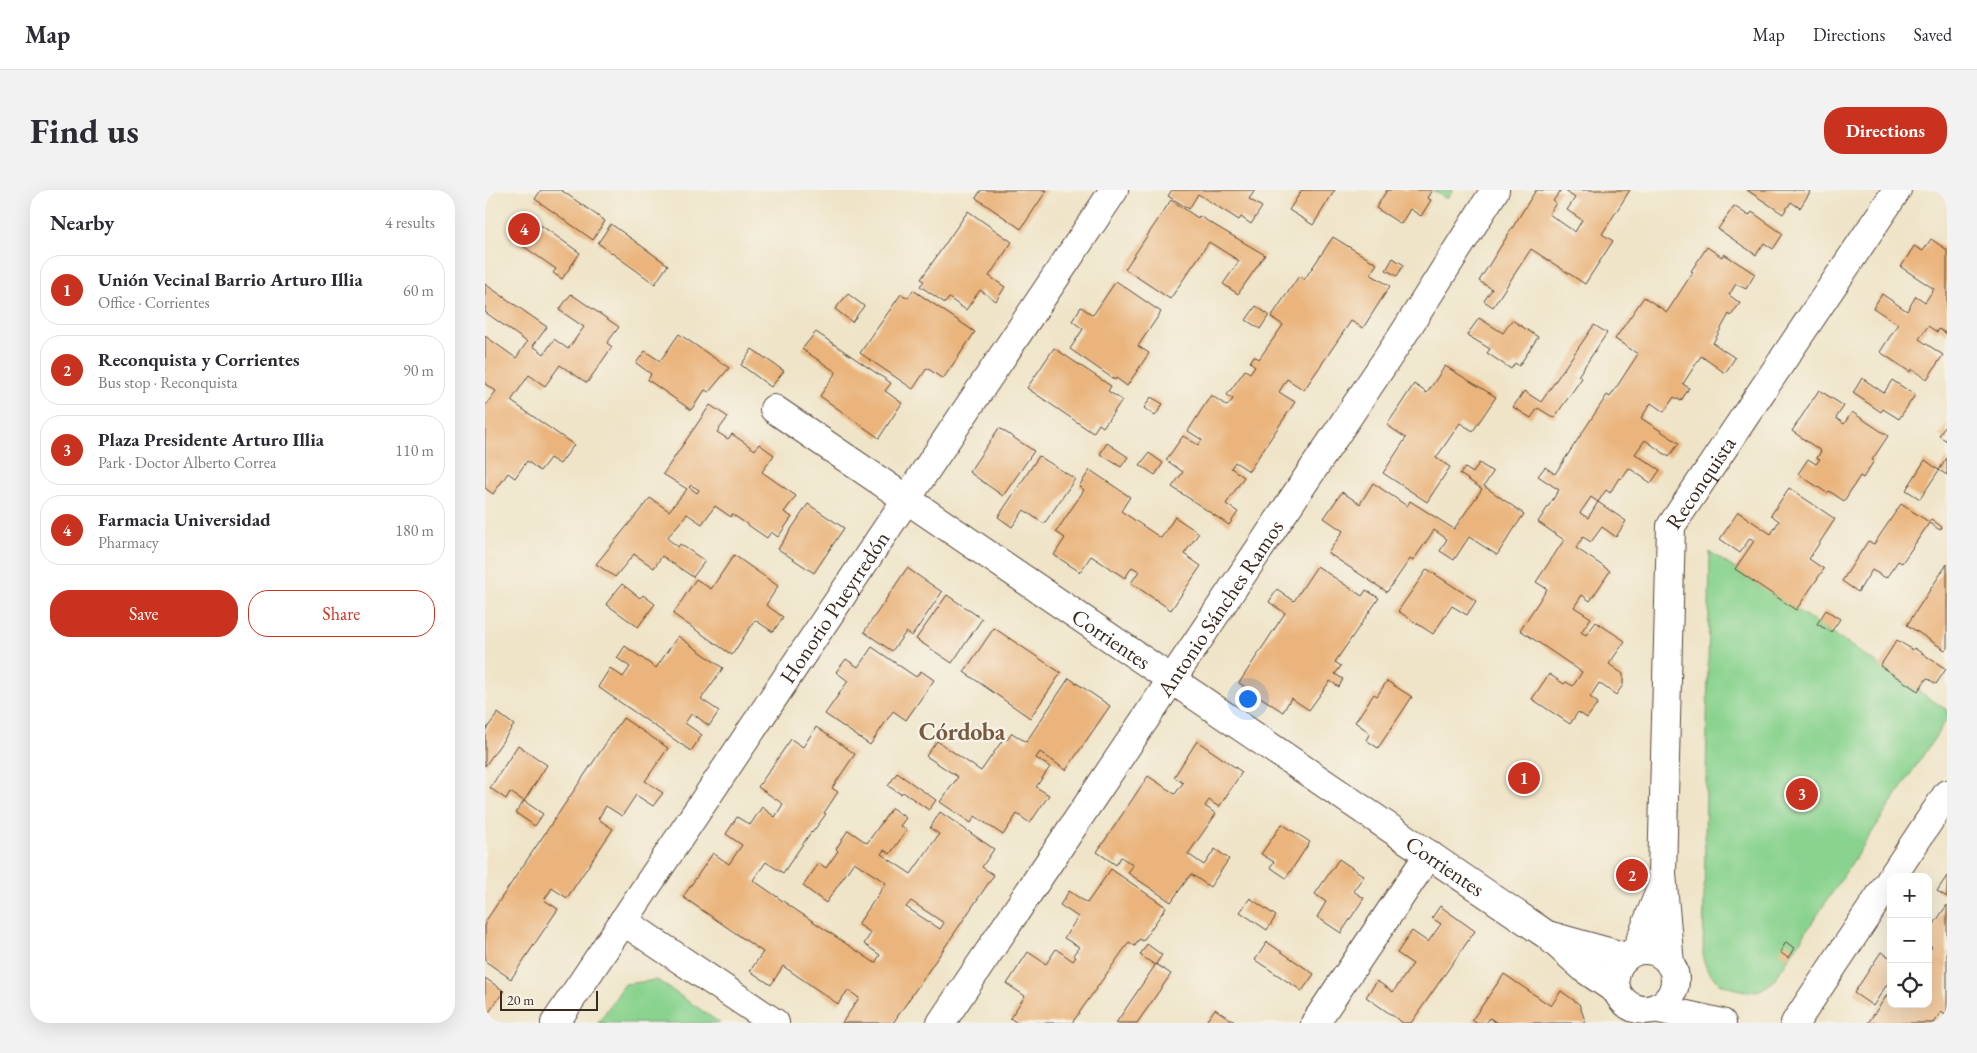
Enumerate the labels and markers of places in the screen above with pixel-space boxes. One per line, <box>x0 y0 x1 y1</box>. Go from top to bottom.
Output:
pin: 4 <box>508 210 540 248</box>
pin: 1 <box>1508 759 1540 797</box>
pin: 3 <box>1786 775 1818 813</box>
pin: 2 <box>1616 856 1648 894</box>

